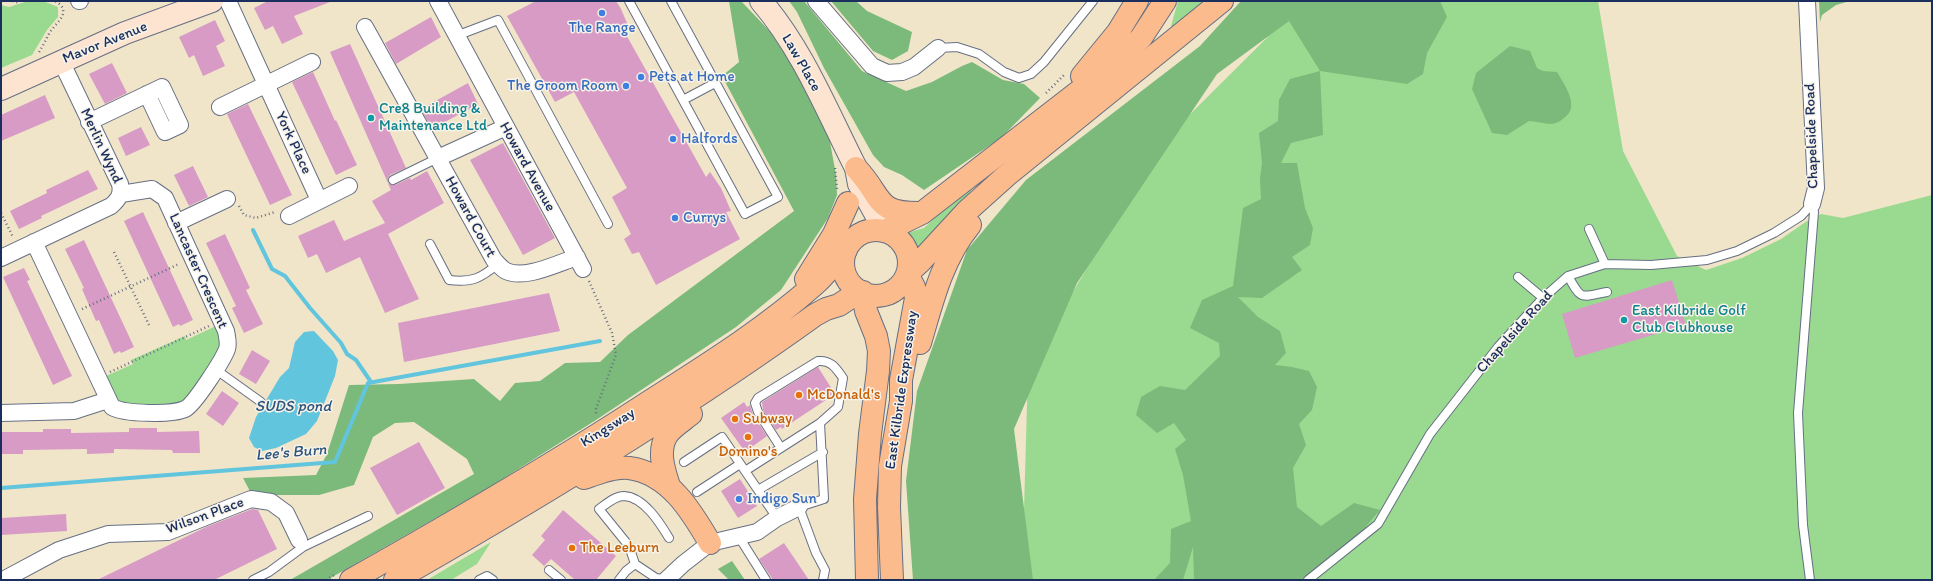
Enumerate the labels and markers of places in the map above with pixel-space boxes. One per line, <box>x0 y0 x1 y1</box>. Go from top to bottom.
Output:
marker: The Range <box>597 8 607 18</box>
place label: The Range <box>568 19 636 37</box>
place label: Pets at Home <box>649 68 735 86</box>
marker: Pets at Home <box>636 72 646 82</box>
place label: The Groom Room <box>507 77 618 95</box>
marker: The Groom Room <box>621 81 631 91</box>
place label: Cre8 Building & Maintenance Ltd <box>379 100 487 135</box>
marker: Cre8 Building & Maintenance Ltd <box>366 113 376 123</box>
place label: Halfords <box>681 130 738 148</box>
marker: Halfords <box>668 134 678 144</box>
place label: Currys <box>683 209 726 227</box>
marker: Currys <box>670 213 680 223</box>
place label: East Kilbride Golf Club Clubhouse <box>1632 302 1746 337</box>
marker: East Kilbride Golf Club Clubhouse <box>1619 315 1629 325</box>
place label: McDonald's <box>807 386 880 404</box>
marker: McDonald's <box>794 390 804 400</box>
place label: Subway <box>743 410 792 428</box>
marker: Subway <box>730 414 740 424</box>
marker: Domino's <box>743 432 753 442</box>
place label: Domino's <box>718 443 778 461</box>
place label: Indigo Sun <box>747 490 817 508</box>
marker: Indigo Sun <box>734 494 744 504</box>
place label: The Leeburn <box>580 539 659 557</box>
marker: The Leeburn <box>567 543 577 553</box>

